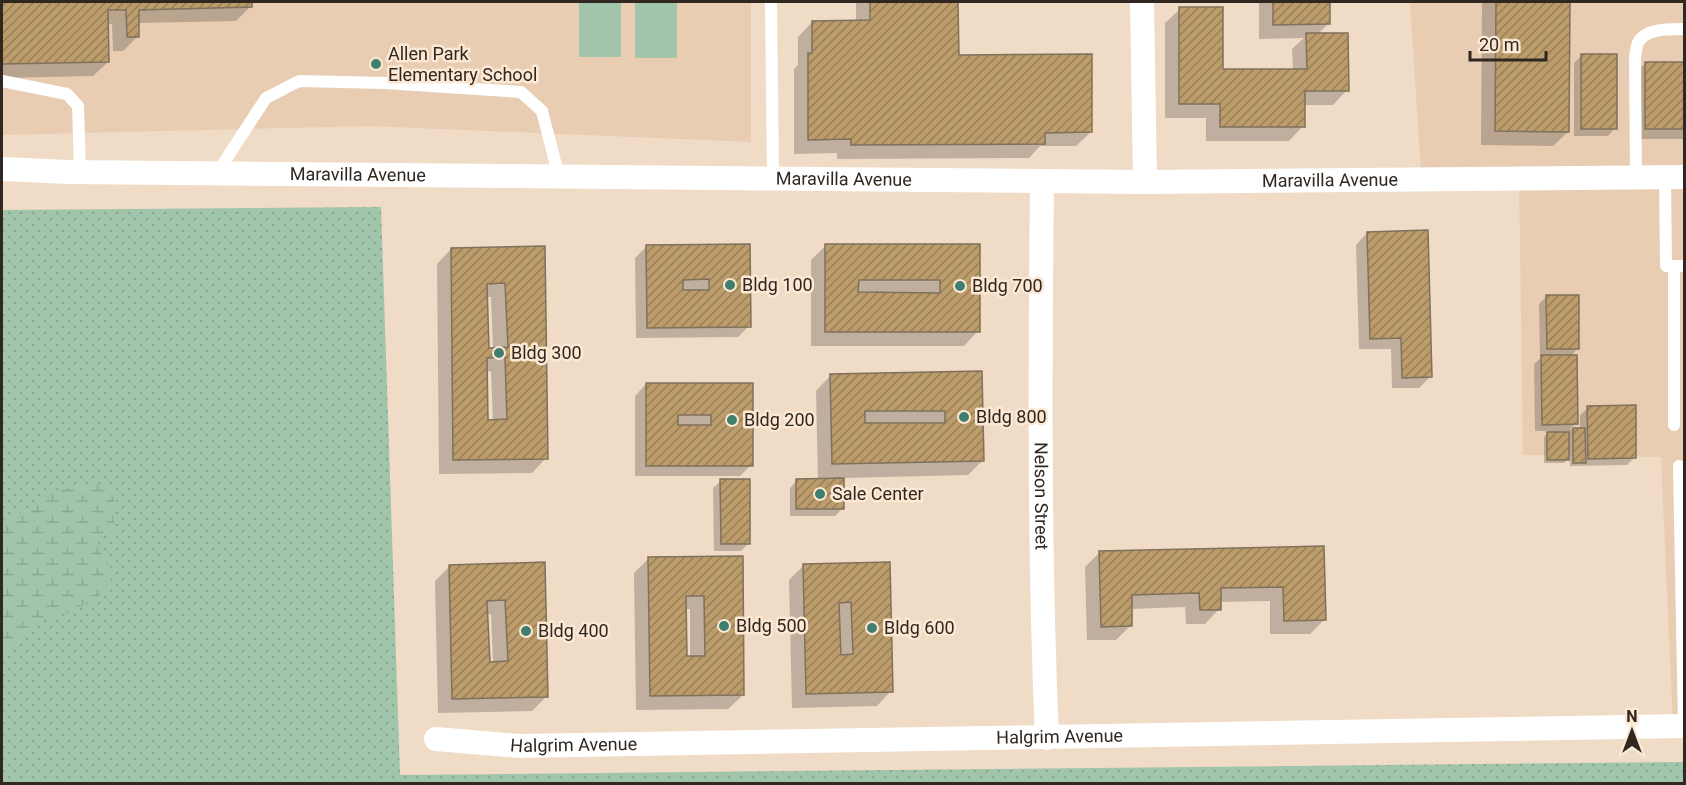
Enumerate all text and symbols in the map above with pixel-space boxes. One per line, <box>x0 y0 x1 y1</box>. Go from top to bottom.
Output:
scale bar <box>1470 24 1546 62</box>
text: 20 m <box>1479 34 1519 55</box>
place label: Allen Park Elementary School <box>388 43 537 85</box>
marker: Allen Park Elementary School <box>369 57 383 71</box>
street label: Maravilla Avenue <box>290 163 426 185</box>
street label: Maravilla Avenue <box>776 168 912 190</box>
street label: Maravilla Avenue <box>1262 169 1398 191</box>
place label: Bldg 100 <box>742 274 813 295</box>
place label: Bldg 700 <box>972 275 1043 296</box>
marker: Bldg 100 <box>723 278 737 292</box>
marker: Bldg 700 <box>953 279 967 293</box>
place label: Bldg 300 <box>511 342 582 363</box>
marker: Bldg 300 <box>492 346 506 360</box>
place label: Bldg 800 <box>976 406 1047 427</box>
place label: Bldg 200 <box>744 409 815 430</box>
marker: Bldg 800 <box>957 410 971 424</box>
marker: Bldg 200 <box>725 413 739 427</box>
street label: Nelson Street <box>1031 442 1053 550</box>
place label: Sale Center <box>832 483 924 504</box>
marker: Sale Center <box>813 487 827 501</box>
place label: Bldg 500 <box>736 615 807 636</box>
place label: Bldg 600 <box>884 617 955 638</box>
marker: Bldg 500 <box>717 619 731 633</box>
place label: Bldg 400 <box>538 620 609 641</box>
marker: Bldg 600 <box>865 621 879 635</box>
marker: Bldg 400 <box>519 624 533 638</box>
north arrow <box>1602 701 1662 761</box>
text: N <box>1626 707 1638 726</box>
street label: Halgrim Avenue <box>996 725 1123 748</box>
street label: Halgrim Avenue <box>510 733 637 756</box>

